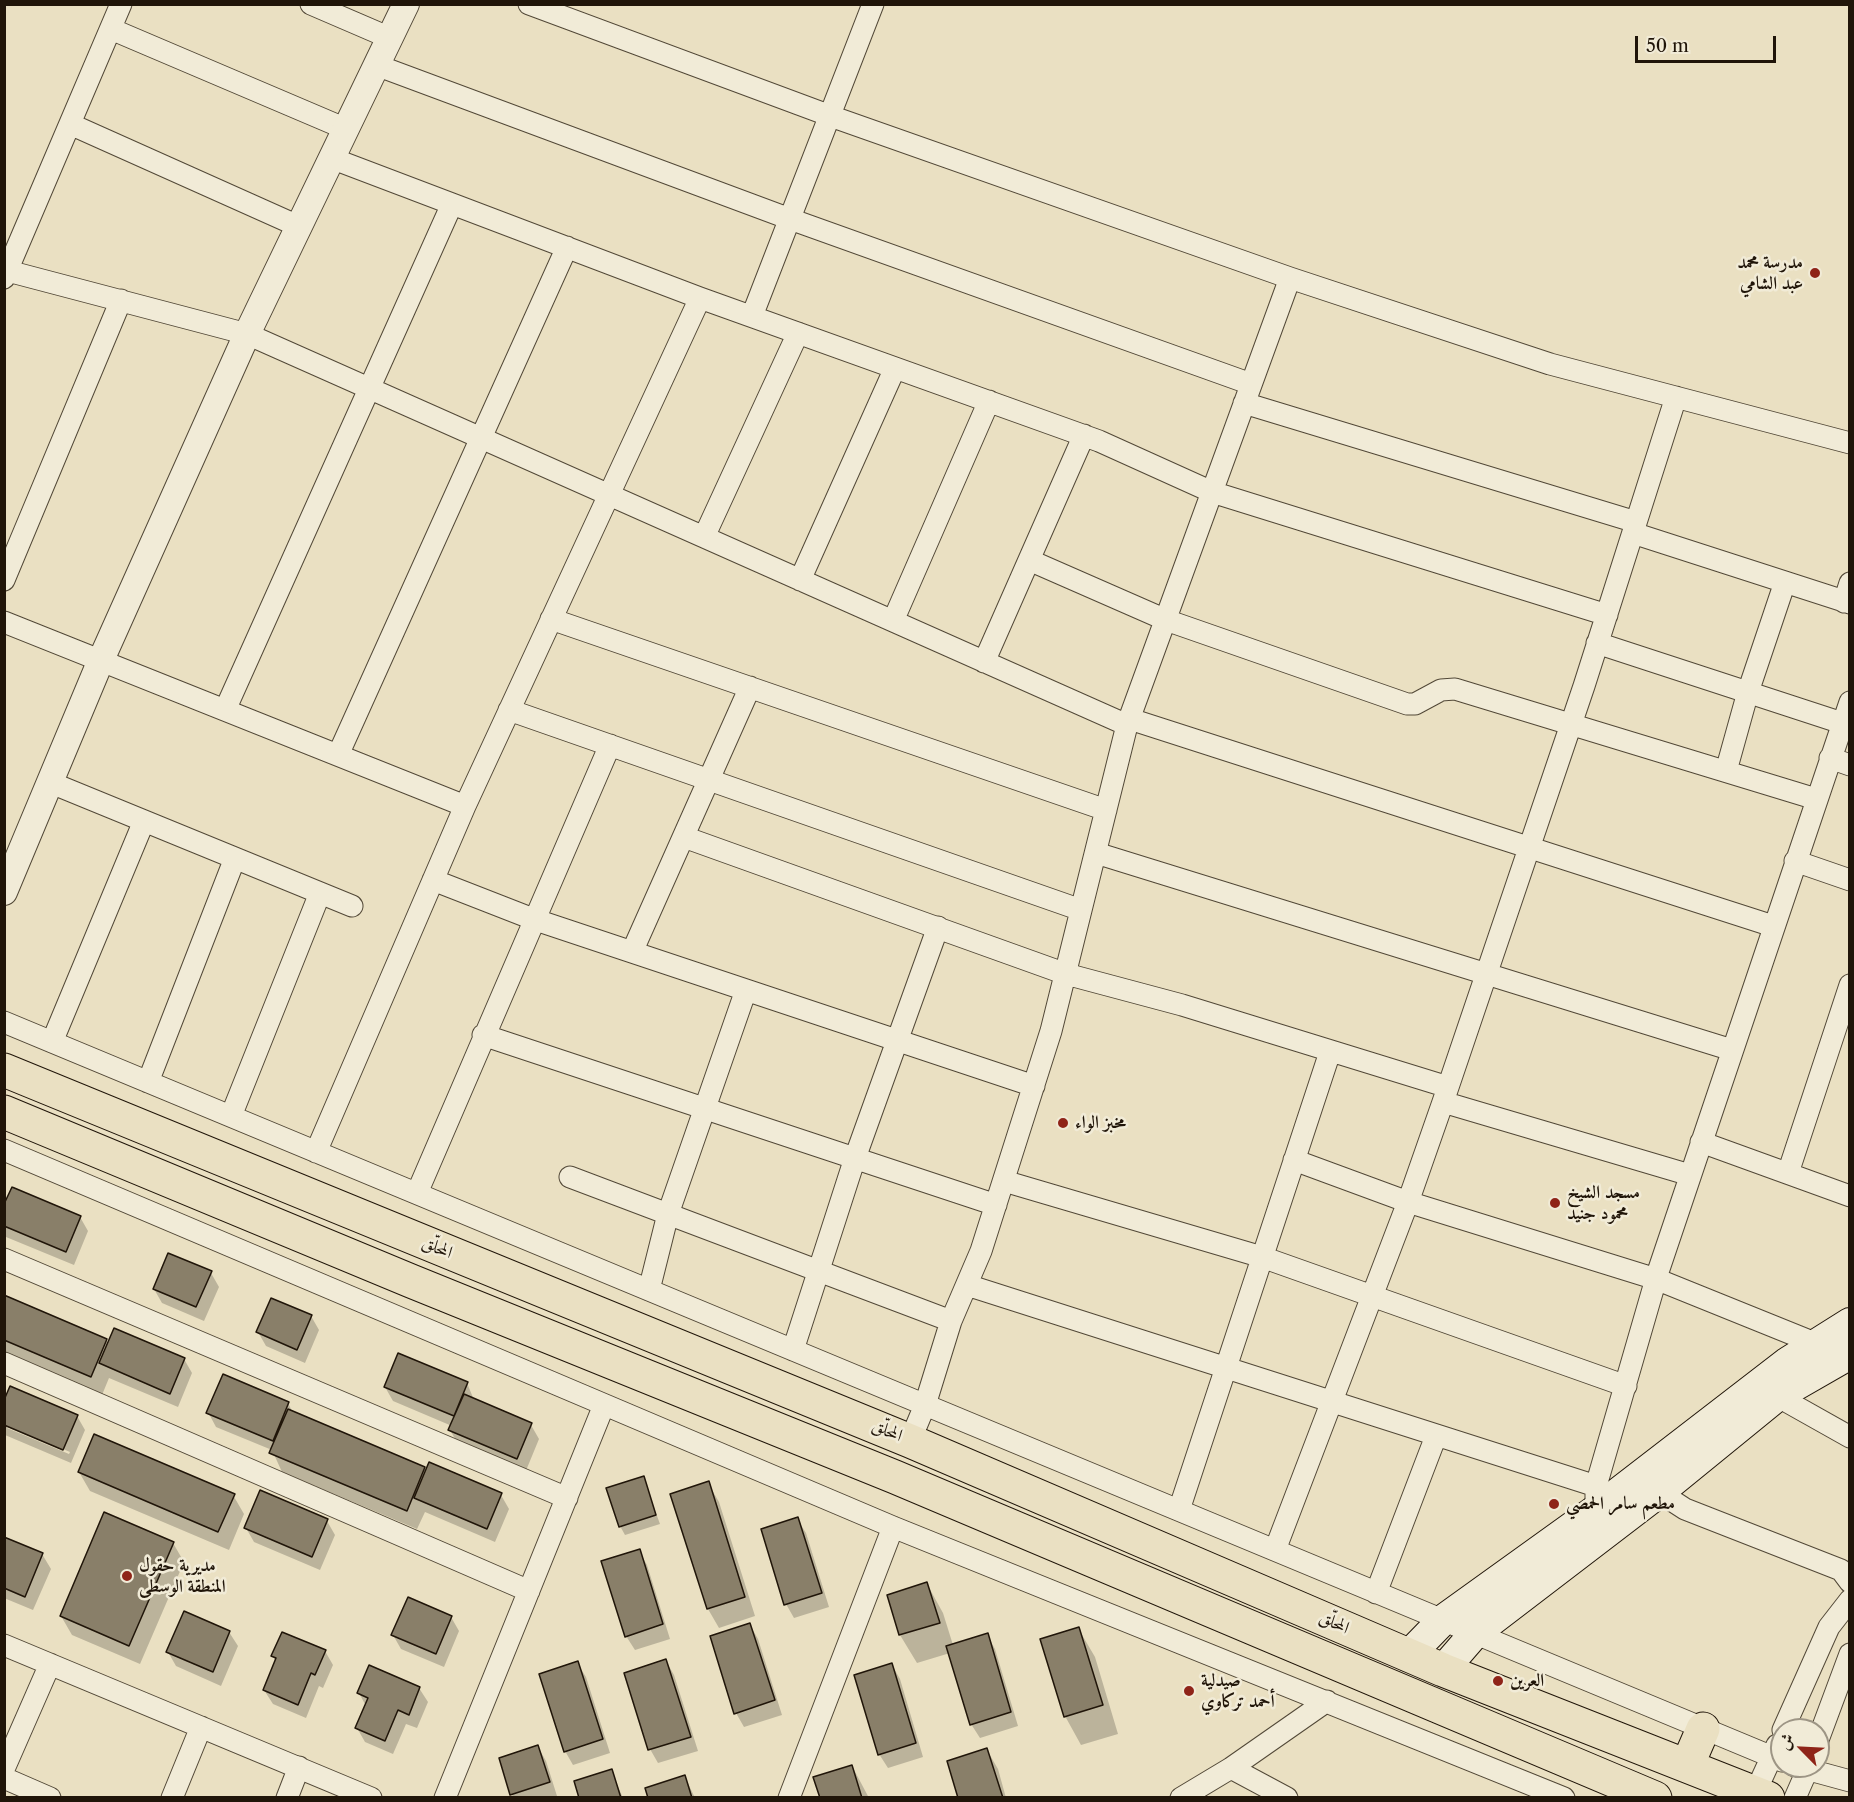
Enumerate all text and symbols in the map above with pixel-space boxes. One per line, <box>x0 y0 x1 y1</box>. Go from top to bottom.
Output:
scale bar <box>1638 24 1779 62</box>
text: 50 m <box>1646 35 1689 57</box>
place label: مدرسة محمد عبد الشامي <box>1737 252 1803 294</box>
marker: مدرسة محمد عبد الشامي <box>1808 266 1822 280</box>
place label: مخبز الواء <box>1075 1112 1126 1134</box>
marker: مخبز الواء <box>1056 1116 1070 1130</box>
place label: مسجد الشيخ محمود جنيد <box>1567 1182 1640 1224</box>
marker: مسجد الشيخ محمود جنيد <box>1548 1196 1562 1210</box>
street label: المحلّق <box>418 1232 456 1264</box>
street label: المحلّق <box>868 1415 906 1447</box>
place label: مطعم سامر الحمصي <box>1566 1493 1675 1515</box>
marker: مطعم سامر الحمصي <box>1547 1497 1561 1511</box>
place label: مديرية حقول المنطقة الوسطى <box>139 1555 226 1598</box>
marker: مديرية حقول المنطقة الوسطى <box>120 1569 134 1583</box>
street label: المحلّق <box>1315 1607 1353 1639</box>
place label: صيدلية أحمد تركاوي <box>1201 1670 1275 1712</box>
place label: العرين <box>1510 1670 1544 1692</box>
marker: العرين <box>1491 1674 1505 1688</box>
marker: صيدلية أحمد تركاوي <box>1182 1684 1196 1698</box>
north arrow <box>1770 1718 1830 1778</box>
text: ش <box>1773 1730 1798 1753</box>

